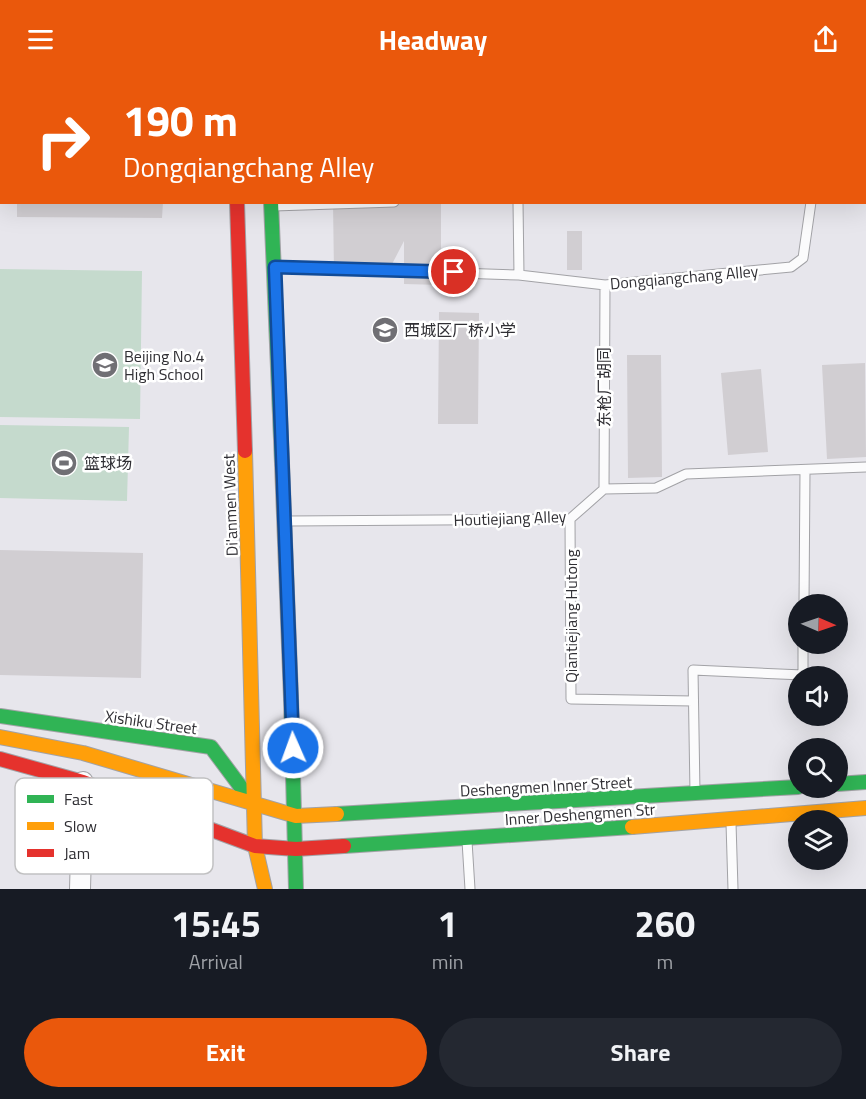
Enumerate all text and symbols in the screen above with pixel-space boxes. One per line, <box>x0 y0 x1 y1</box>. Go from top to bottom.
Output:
text: Headway <box>379 19 487 60</box>
icon: menu <box>24 23 57 56</box>
icon: share <box>809 23 842 56</box>
text: 190 m <box>123 88 238 152</box>
icon: right <box>24 102 102 180</box>
text: Dongqiangchang Alley <box>123 146 374 187</box>
pin <box>428 246 479 297</box>
icon: arrive <box>437 255 470 288</box>
street label: Dongqiangchang Alley <box>609 259 759 295</box>
school or university icon: 西城区厂桥小学 <box>370 315 400 345</box>
place label: 西城区厂桥小学 <box>404 318 516 342</box>
place label: Beijing No.4 High School <box>124 344 204 386</box>
street label: 东枪厂胡同 <box>592 347 616 427</box>
school or university icon: Beijing No.4 High School <box>90 350 120 380</box>
sports icon: 篮球场 <box>49 448 79 478</box>
place label: 篮球场 <box>84 451 132 475</box>
street label: Di'anmen West <box>216 453 244 557</box>
street label: Houtiejiang Alley <box>453 504 567 532</box>
street label: Qiantiejiang Hutong <box>559 549 583 683</box>
north arrow <box>788 594 848 654</box>
map controls <box>788 594 848 870</box>
button: sound <box>788 666 848 726</box>
street label: Xishiku Street <box>103 704 199 740</box>
position arrow <box>261 716 325 780</box>
button: search <box>788 738 848 798</box>
street label: Deshengmen Inner Street <box>459 769 633 802</box>
legend <box>15 778 213 874</box>
text: Fast <box>64 787 93 811</box>
street label: Inner Deshengmen Str <box>504 797 657 831</box>
button: layers <box>788 810 848 870</box>
text: Slow <box>64 814 97 838</box>
text: Jam <box>64 841 90 865</box>
text: 15:45 <box>171 896 261 951</box>
text: 1 <box>438 896 458 951</box>
text: 260 <box>635 896 695 951</box>
text: Arrival <box>189 946 243 977</box>
text: min <box>432 946 464 977</box>
text: m <box>656 946 673 977</box>
button: Exit <box>24 1018 427 1087</box>
button: Share <box>439 1018 842 1087</box>

